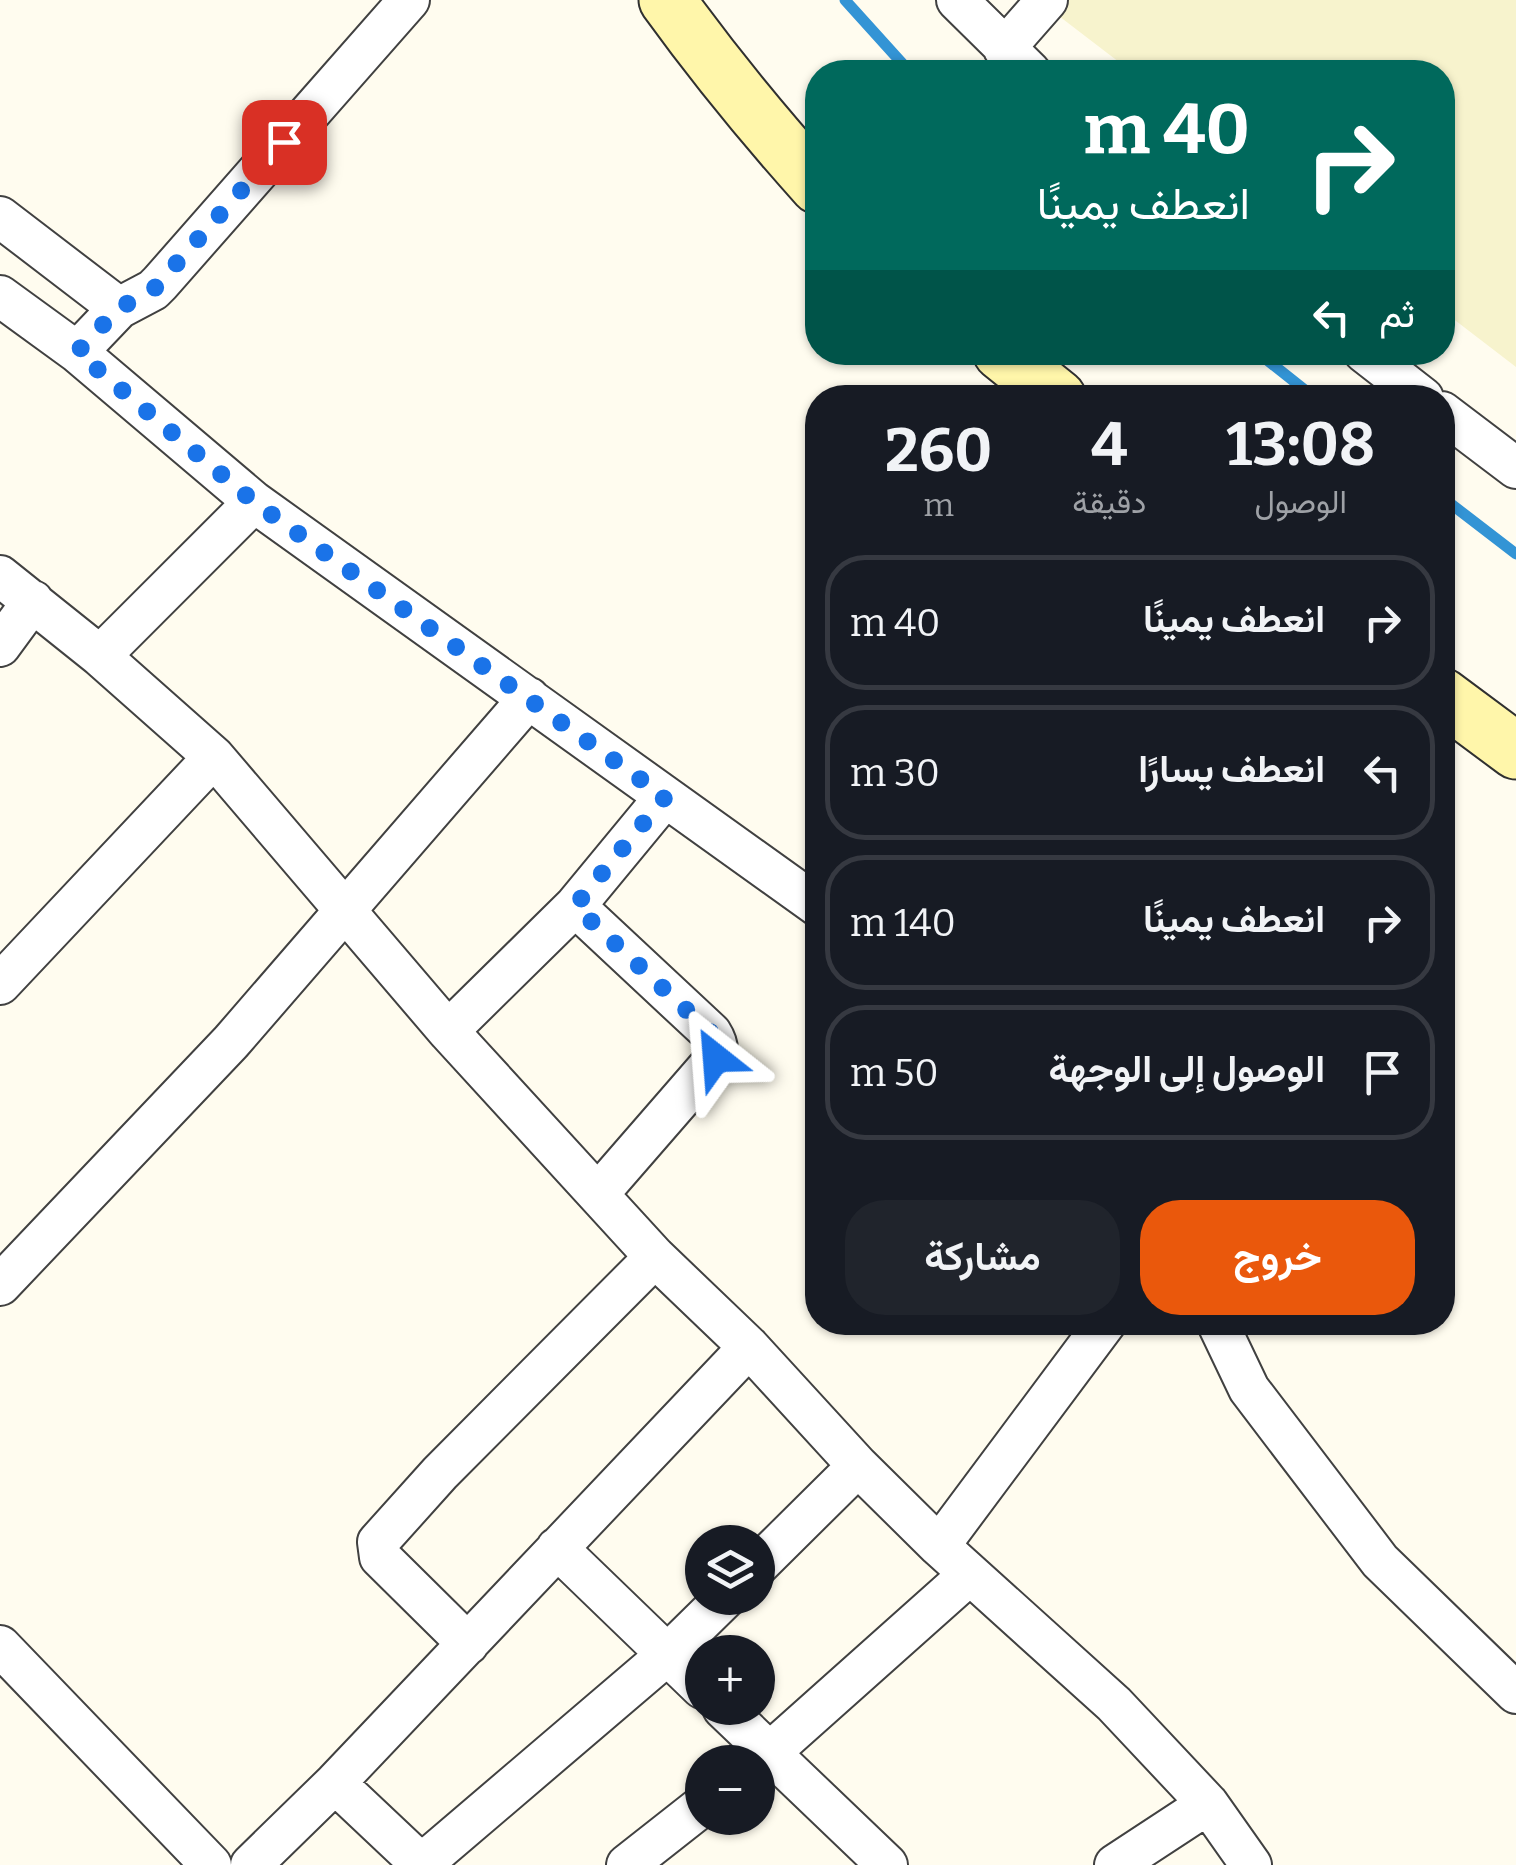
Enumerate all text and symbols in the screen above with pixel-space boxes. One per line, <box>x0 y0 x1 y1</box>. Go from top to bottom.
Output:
text: 40 m <box>1084 88 1250 172</box>
pin <box>242 100 327 185</box>
icon: right <box>1285 100 1415 230</box>
icon: arrive <box>257 115 312 170</box>
text: انعطف يمينًا <box>1037 177 1250 231</box>
icon: left <box>1304 290 1359 345</box>
text: ثم <box>1379 291 1415 337</box>
text: 4 <box>1091 409 1128 481</box>
text: 13:08 <box>1226 409 1375 481</box>
text: 260 <box>885 415 992 487</box>
text: دقيقة <box>1072 483 1146 521</box>
text: الوصول <box>1255 483 1347 521</box>
text: m <box>923 486 954 524</box>
icon: right <box>1355 595 1410 650</box>
text: انعطف يمينًا <box>1143 596 1325 642</box>
text: 40 m <box>850 600 940 646</box>
icon: left <box>1355 745 1410 800</box>
text: انعطف يسارًا <box>1138 746 1325 792</box>
text: 30 m <box>850 750 940 796</box>
icon: right <box>1355 895 1410 950</box>
text: انعطف يمينًا <box>1143 896 1325 942</box>
text: 140 m <box>850 900 956 946</box>
position arrow <box>664 1006 768 1110</box>
icon: arrive <box>1355 1045 1410 1100</box>
text: الوصول إلى الوجهة <box>1049 1046 1325 1092</box>
text: 50 m <box>850 1050 939 1096</box>
button: مشاركة <box>845 1200 1120 1315</box>
button: خروج <box>1140 1200 1415 1315</box>
map controls <box>685 1525 775 1835</box>
button: layers <box>685 1525 775 1615</box>
button: + <box>685 1635 775 1725</box>
button: − <box>685 1745 775 1835</box>

